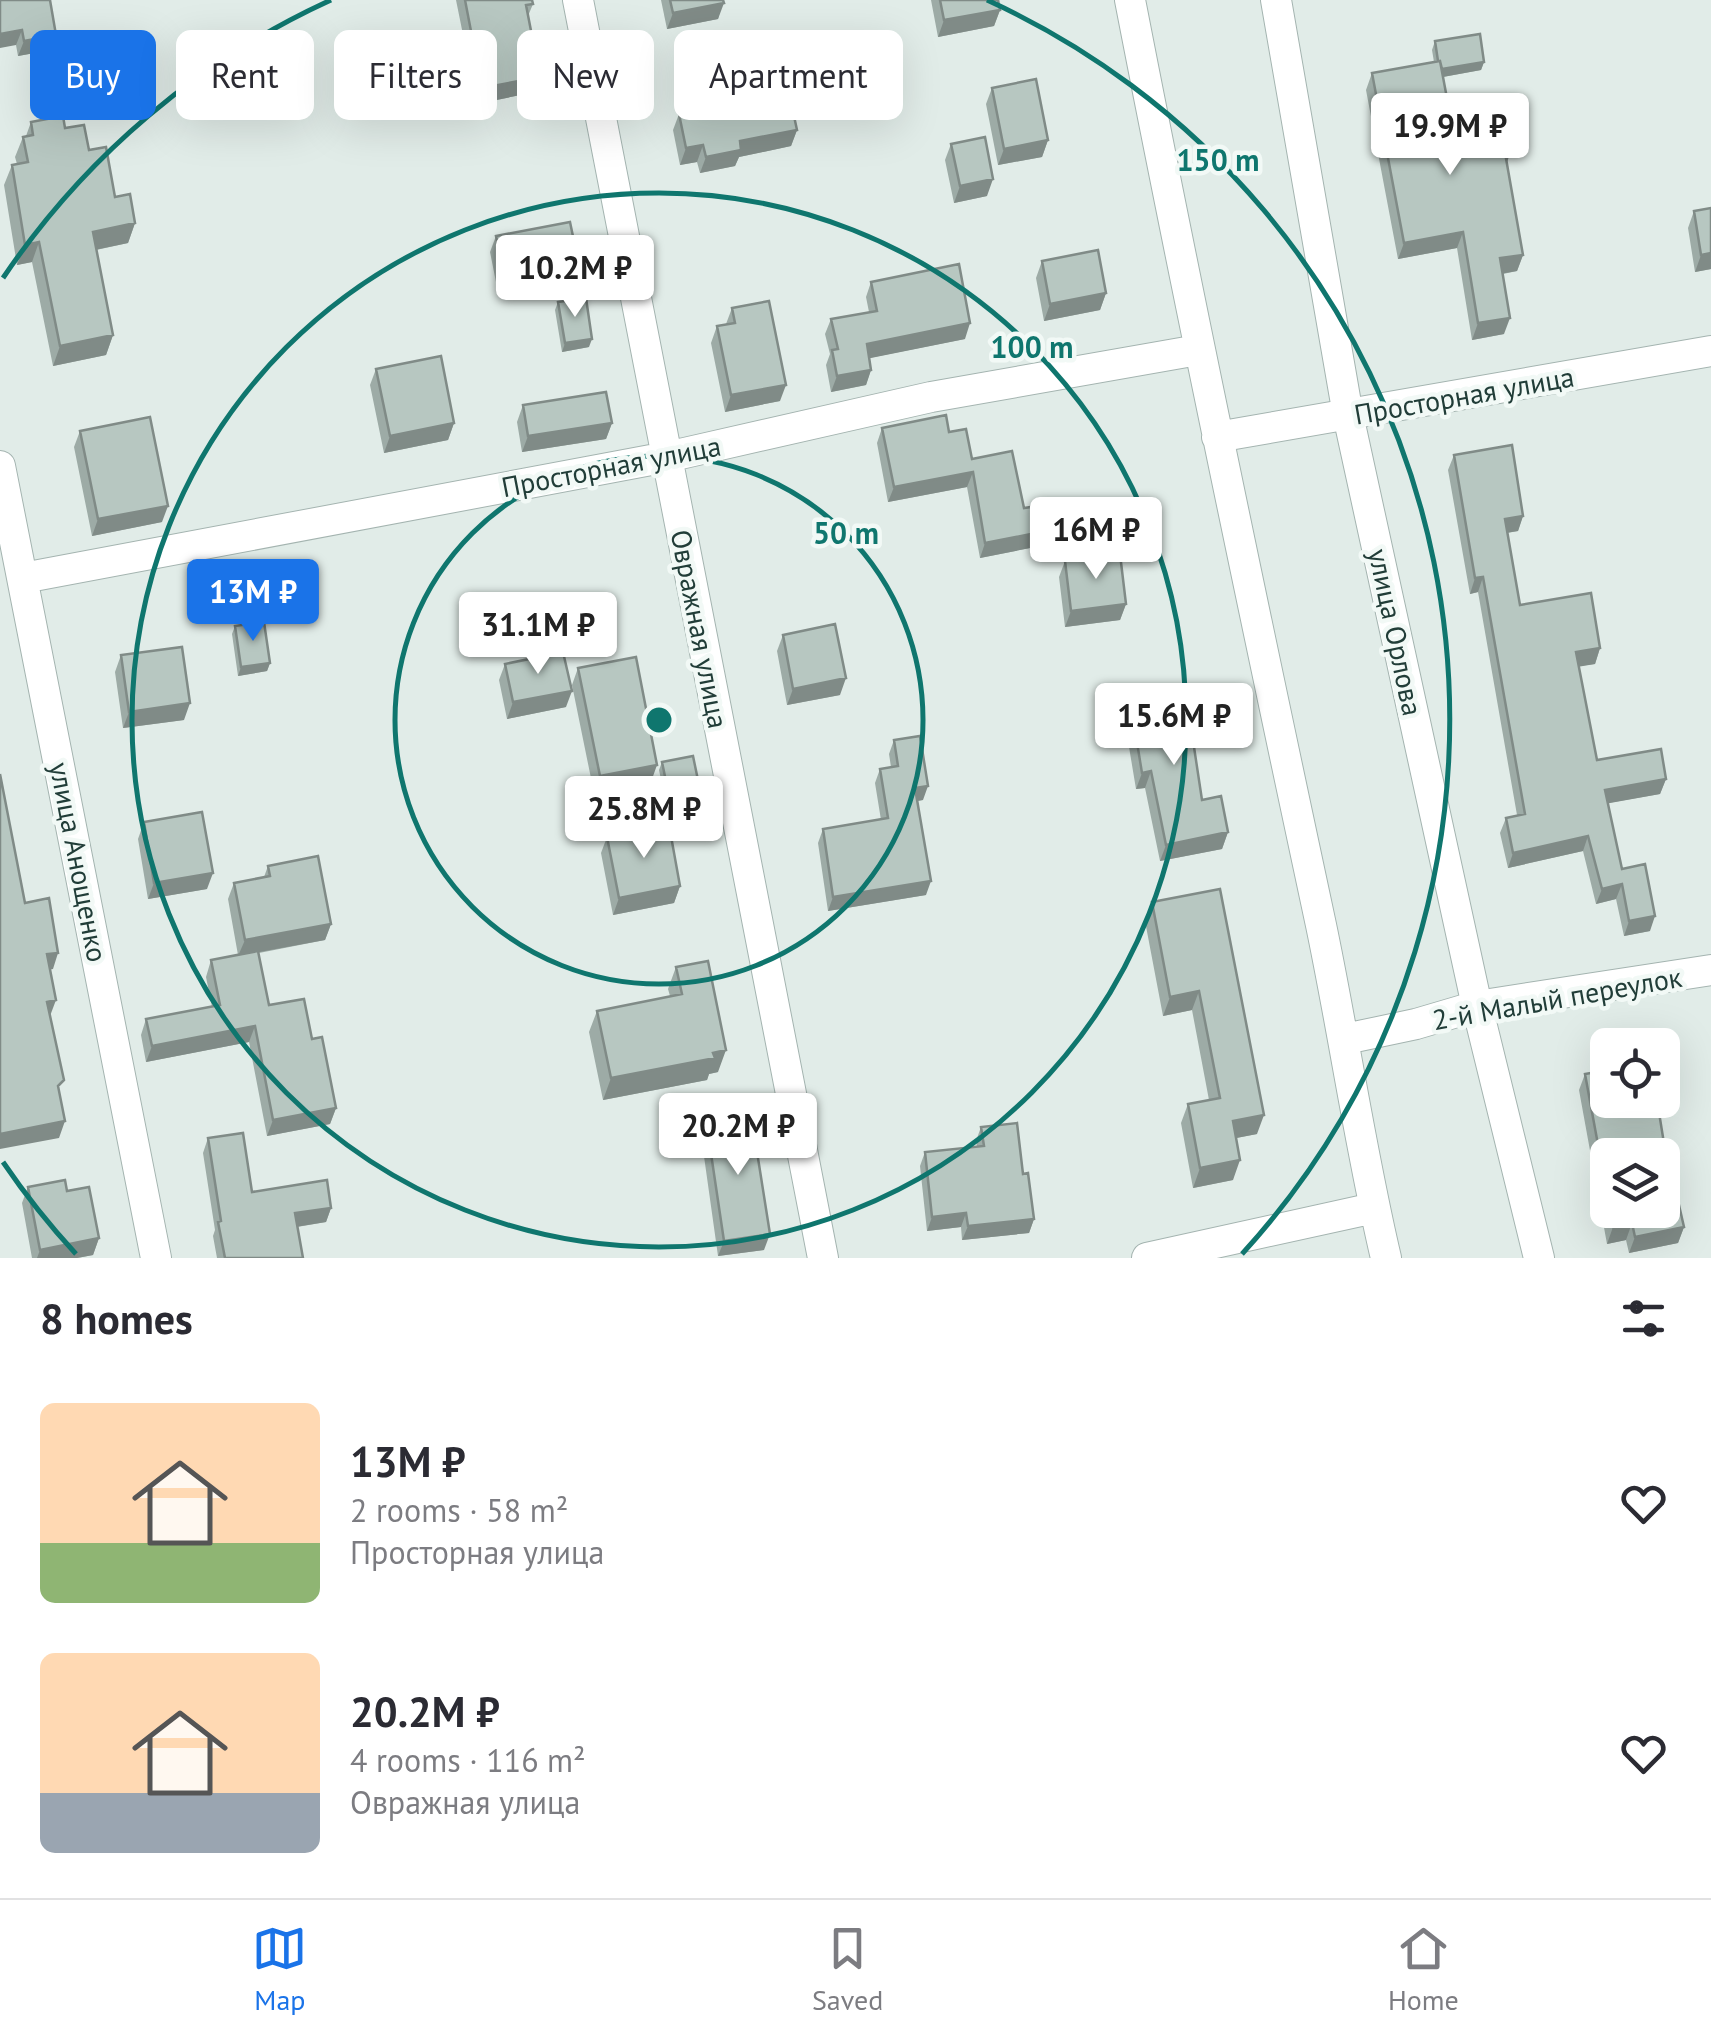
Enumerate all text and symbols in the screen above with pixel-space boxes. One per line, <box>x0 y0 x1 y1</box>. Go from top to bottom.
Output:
chip: Buy <box>30 30 156 120</box>
chip: Rent <box>176 30 314 120</box>
chip: Filters <box>334 30 497 120</box>
chip: New <box>517 30 654 120</box>
chip: Apartment <box>674 30 903 120</box>
pin: 19.9M ₽ <box>1358 93 1542 178</box>
text: 19.9M ₽ <box>1393 104 1507 146</box>
text: 150 m <box>1177 140 1259 179</box>
pin: 10.2M ₽ <box>483 235 667 320</box>
text: 10.2M ₽ <box>518 246 632 288</box>
text: 100 m <box>991 327 1073 366</box>
street label: Просторная улица <box>1351 357 1577 433</box>
street label: Просторная улица <box>498 427 724 505</box>
pin: 16M ₽ <box>1026 497 1166 582</box>
text: 16M ₽ <box>1052 508 1140 550</box>
text: 50 m <box>813 513 879 552</box>
street label: Овражная улица <box>663 526 737 732</box>
street label: улица Орлова <box>1360 545 1432 719</box>
pin: 13M ₽ <box>183 559 323 644</box>
text: 13M ₽ <box>209 570 297 612</box>
pin: 31.1M ₽ <box>446 592 630 677</box>
text: 31.1M ₽ <box>481 603 595 645</box>
pin: 15.6M ₽ <box>1082 683 1266 768</box>
text: 15.6M ₽ <box>1117 694 1231 736</box>
centre of rings <box>641 702 677 738</box>
street label: улица Анощенко <box>41 759 117 965</box>
pin: 25.8M ₽ <box>552 776 736 861</box>
text: 25.8M ₽ <box>587 787 701 829</box>
street label: 2-й Малый переулок <box>1429 958 1685 1038</box>
map controls <box>1590 1028 1680 1228</box>
button: locate <box>1590 1028 1680 1118</box>
pin: 20.2M ₽ <box>646 1093 830 1178</box>
text: 20.2M ₽ <box>681 1104 795 1146</box>
button: layers <box>1590 1138 1680 1228</box>
text: 8 homes <box>40 1291 193 1346</box>
icon: filters <box>1616 1291 1671 1346</box>
text: 13M ₽ <box>350 1434 466 1489</box>
icon: home <box>120 1443 240 1563</box>
icon: heart <box>1616 1476 1671 1531</box>
text: 2 rooms · 58 m² <box>350 1489 568 1531</box>
text: Просторная улица <box>350 1531 605 1573</box>
text: 20.2M ₽ <box>350 1684 500 1739</box>
icon: home <box>120 1693 240 1813</box>
icon: heart <box>1616 1726 1671 1781</box>
text: 4 rooms · 116 m² <box>350 1739 586 1781</box>
text: Овражная улица <box>350 1781 580 1823</box>
tab: Map <box>252 1921 307 2018</box>
tab: Saved <box>812 1921 883 2018</box>
tab: Home <box>1388 1921 1459 2018</box>

